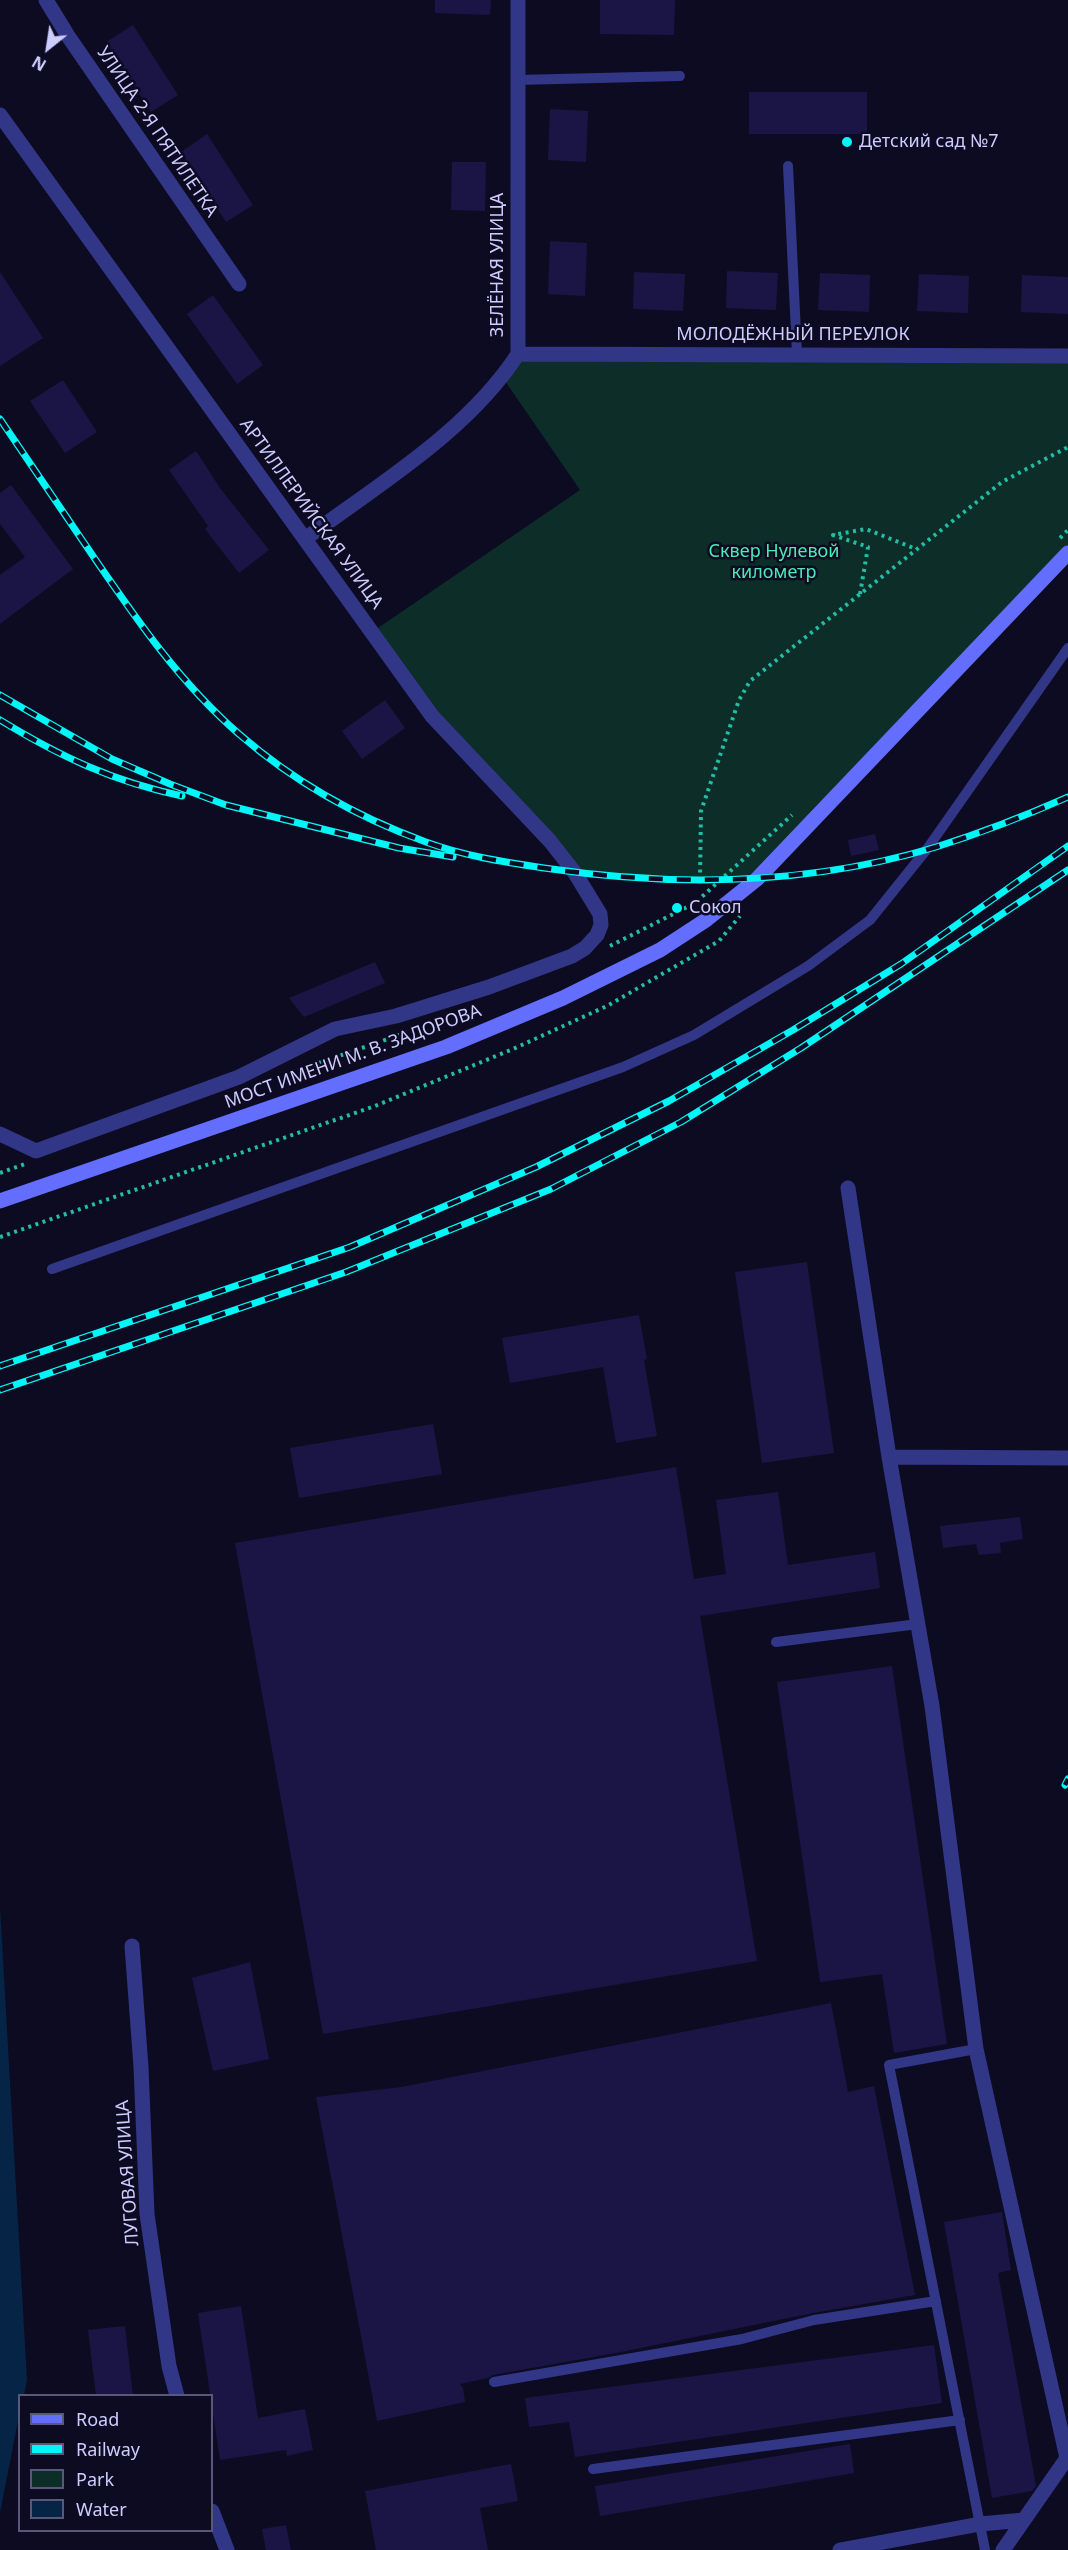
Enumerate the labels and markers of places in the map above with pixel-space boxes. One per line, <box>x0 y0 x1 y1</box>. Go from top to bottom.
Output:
place label: Детский сад №7 <box>859 131 999 153</box>
marker: Детский сад №7 <box>840 135 854 149</box>
place label: Сокол <box>689 897 742 919</box>
marker: Сокол <box>670 901 684 915</box>

